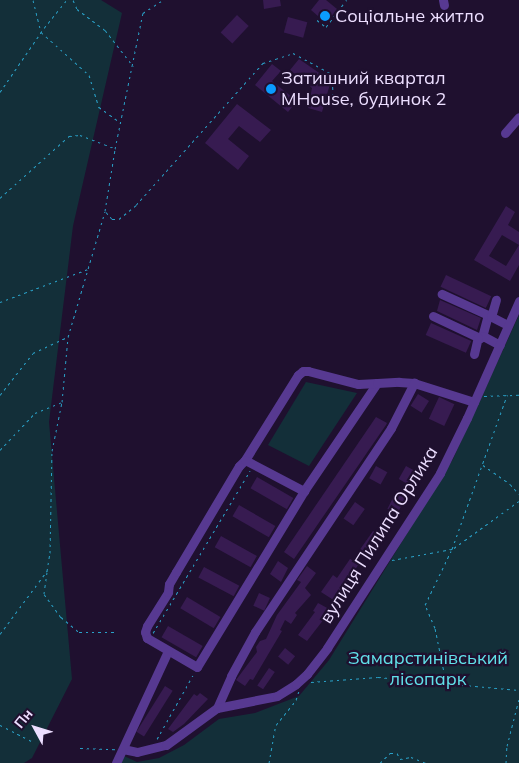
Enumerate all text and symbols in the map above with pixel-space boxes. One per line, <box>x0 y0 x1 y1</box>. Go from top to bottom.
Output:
place label: Соціальне житло <box>335 5 484 27</box>
marker: Соціальне житло <box>319 10 331 22</box>
place label: Затишний квартал MHouse, будинок 2 <box>281 68 446 110</box>
marker: Затишний квартал MHouse, будинок 2 <box>265 83 277 95</box>
street label: вулиця Пилипа Орлика <box>316 442 442 628</box>
park label: Замарстинівський лісопарк <box>348 648 508 691</box>
north arrow <box>10 703 60 753</box>
text: Пн <box>10 705 36 732</box>

